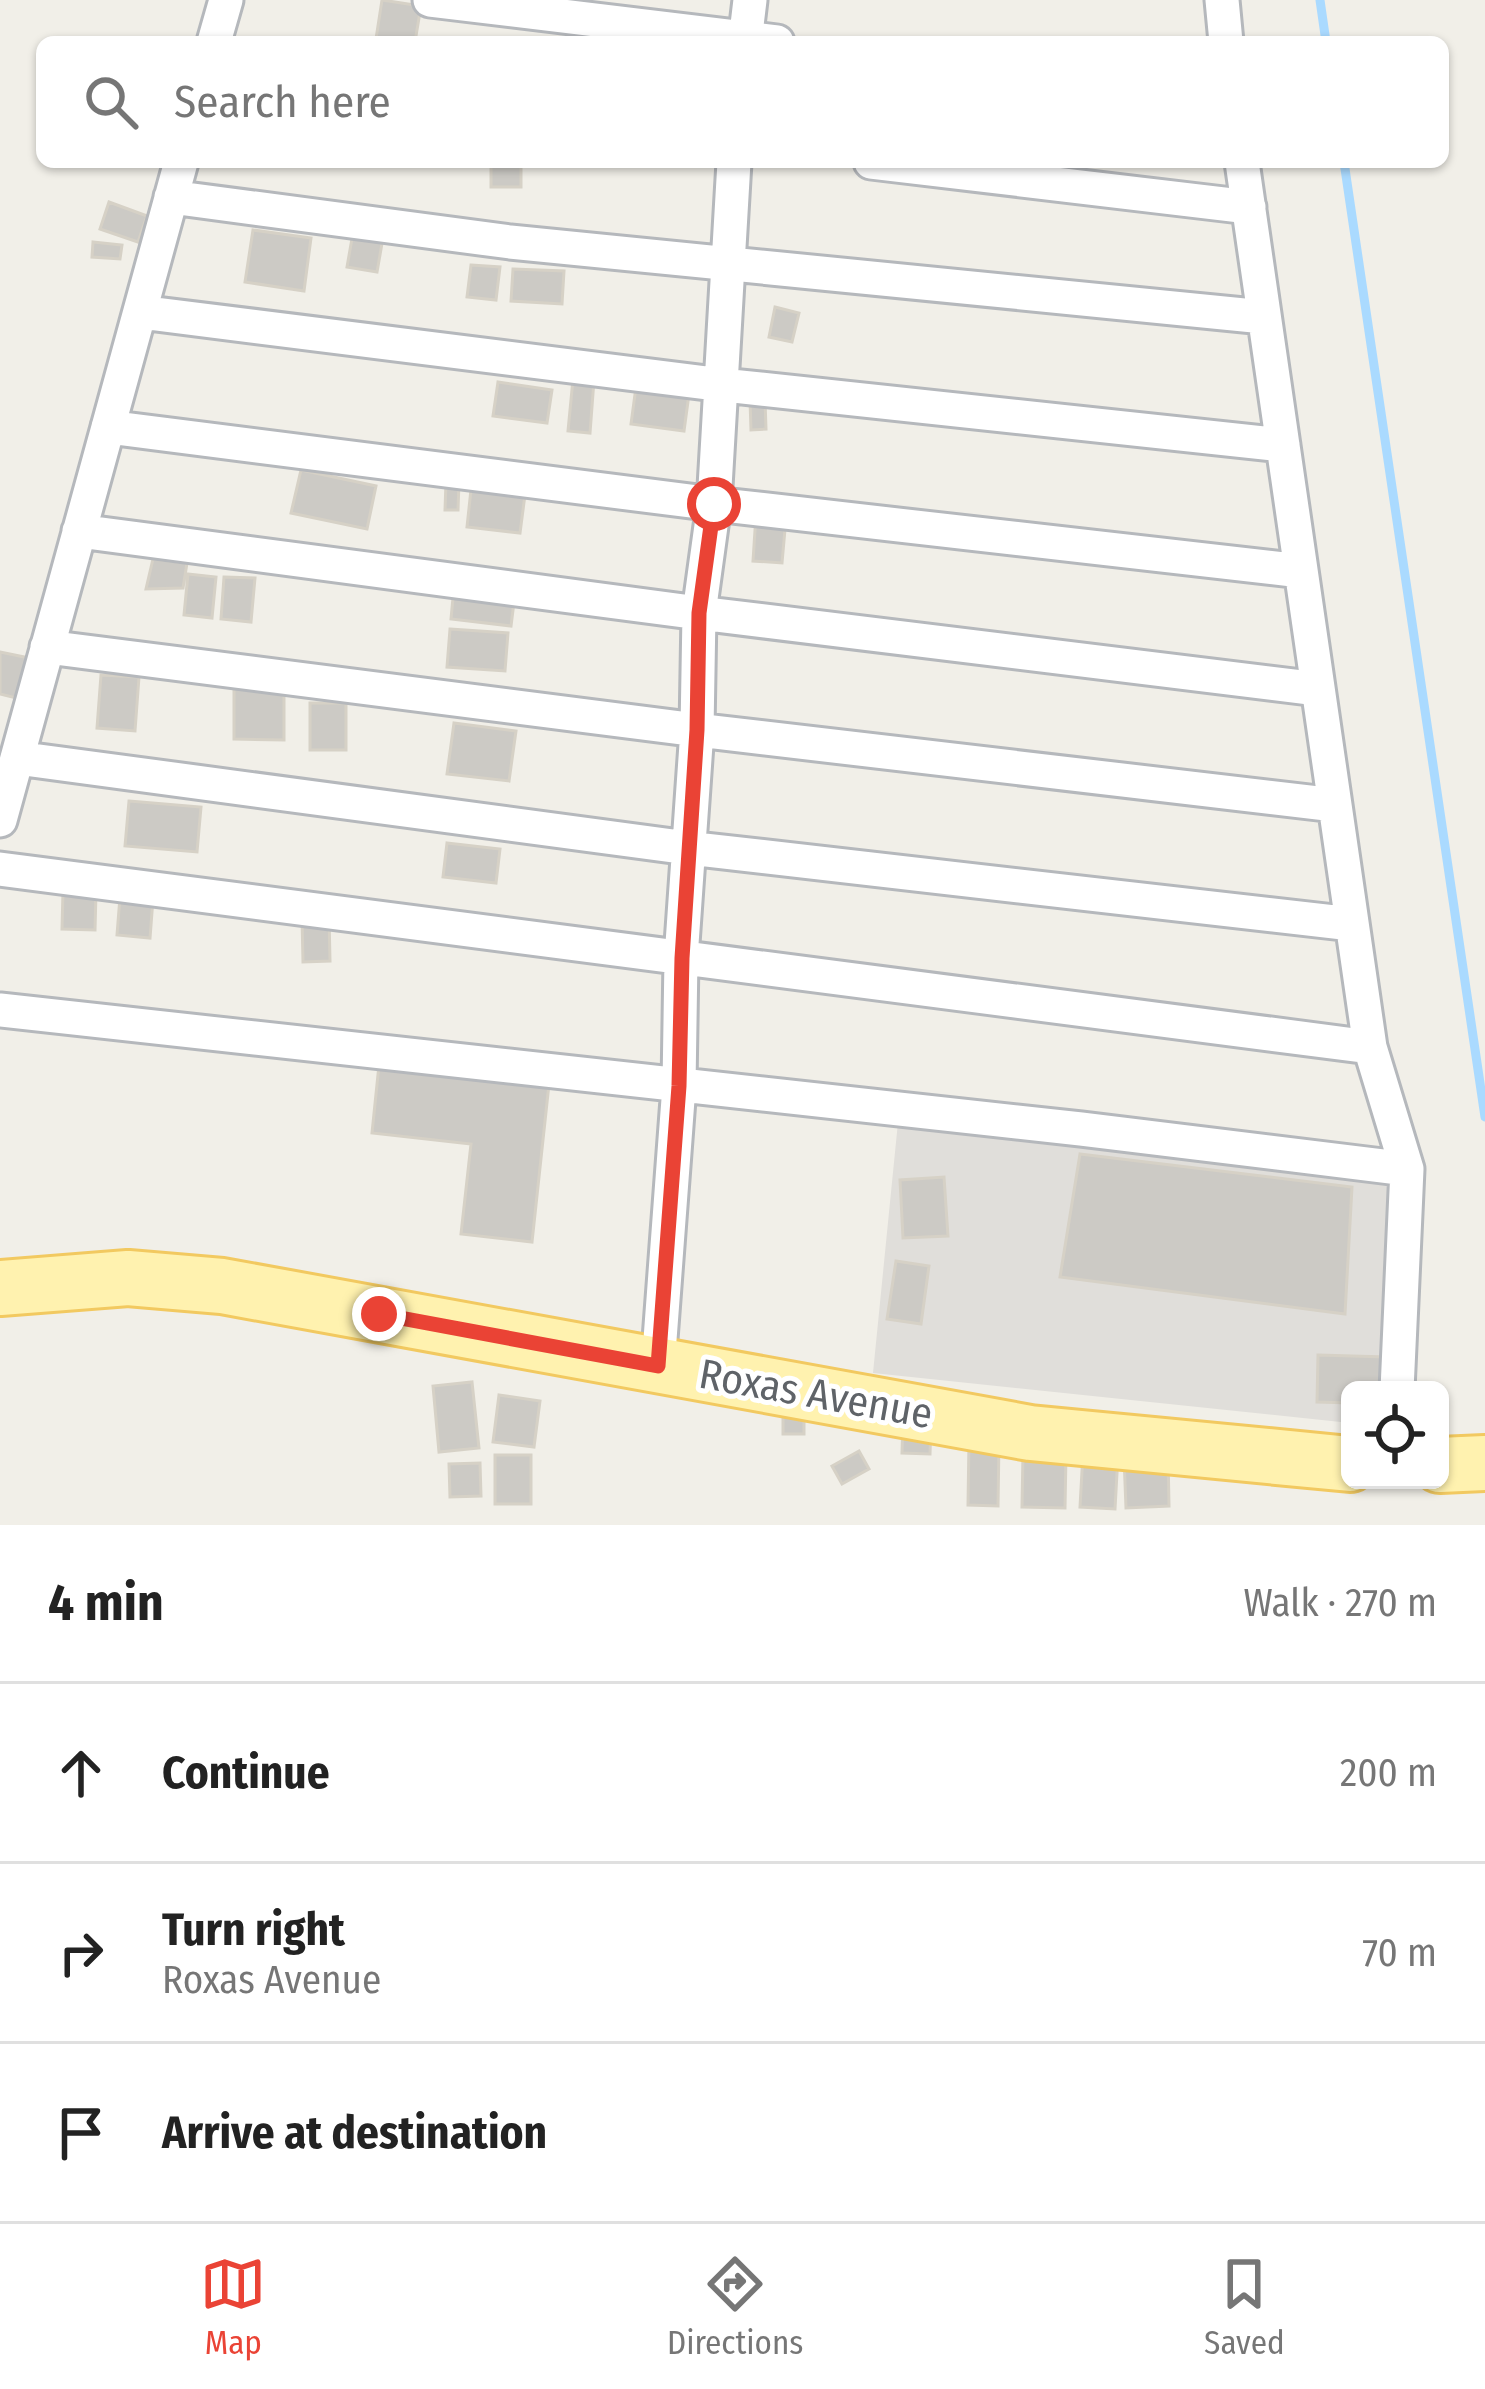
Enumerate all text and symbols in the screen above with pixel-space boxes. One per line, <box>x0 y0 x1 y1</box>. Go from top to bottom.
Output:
search box <box>36 36 1449 168</box>
icon: search <box>78 69 144 135</box>
text: Search here <box>174 75 391 129</box>
route start <box>687 477 741 531</box>
route end <box>352 1287 406 1341</box>
street label: Roxas Avenue <box>695 1349 937 1439</box>
map controls <box>1341 1381 1449 1489</box>
button: locate <box>1341 1381 1449 1489</box>
text: 4 min <box>48 1572 164 1634</box>
text: Walk · 270 m <box>1243 1580 1437 1626</box>
icon: ahead <box>48 1740 114 1806</box>
text: Continue <box>162 1746 330 1800</box>
text: 200 m <box>1340 1750 1437 1796</box>
text: Turn right <box>162 1903 345 1957</box>
icon: right <box>48 1920 114 1986</box>
text: 70 m <box>1362 1930 1437 1976</box>
text: Roxas Avenue <box>162 1957 381 2003</box>
icon: arrive <box>48 2100 114 2166</box>
text: Arrive at destination <box>162 2106 547 2160</box>
tab: Map <box>200 2251 266 2363</box>
tab: Directions <box>667 2251 803 2363</box>
tab: Saved <box>1204 2251 1285 2363</box>

